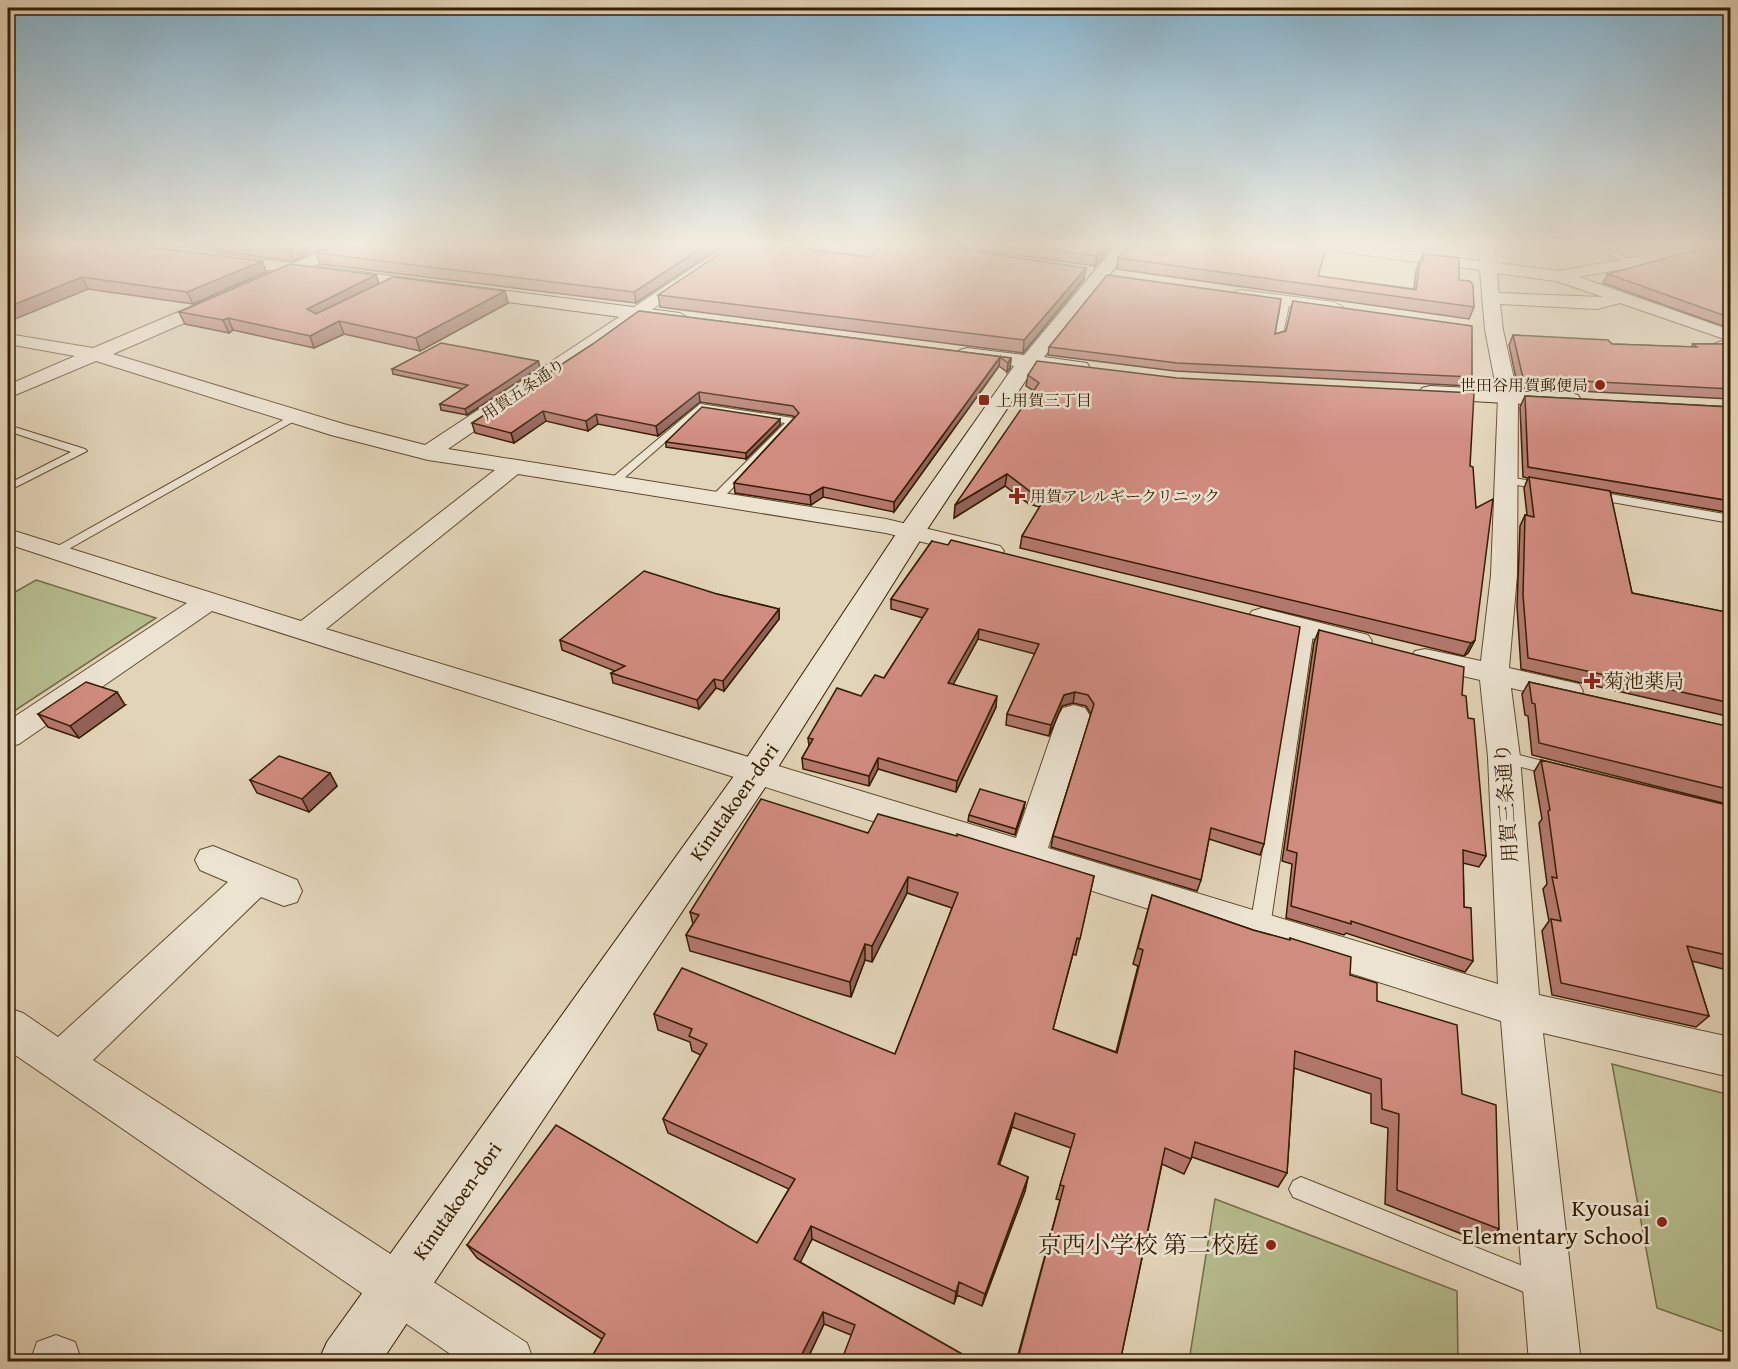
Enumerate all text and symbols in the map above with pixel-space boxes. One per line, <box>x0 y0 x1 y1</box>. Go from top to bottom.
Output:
street label: 用賀五条通り <box>476 352 570 426</box>
place label: 世田谷用賀郵便局 <box>1460 373 1588 397</box>
marker: 世田谷用賀郵便局 <box>1593 378 1607 392</box>
place label: 上用賀三丁目 <box>996 388 1092 412</box>
marker: 上用賀三丁目 <box>977 393 991 407</box>
place label: 用賀アレルギークリニック <box>1030 484 1220 508</box>
marker: 用賀アレルギークリニック <box>1008 487 1026 505</box>
place label: 菊池薬局 <box>1604 666 1684 695</box>
marker: 菊池薬局 <box>1585 674 1599 688</box>
street label: Kinutakoen-dori <box>682 736 785 867</box>
street label: 用賀三条通り <box>1487 742 1524 864</box>
street label: Kinutakoen-dori <box>405 1135 508 1266</box>
place label: Kyousai Elementary School <box>1462 1190 1650 1253</box>
marker: Kyousai Elementary School <box>1655 1215 1669 1229</box>
place label: 京西小学校 第二校庭 <box>1038 1227 1259 1262</box>
marker: 京西小学校 第二校庭 <box>1264 1238 1278 1252</box>

